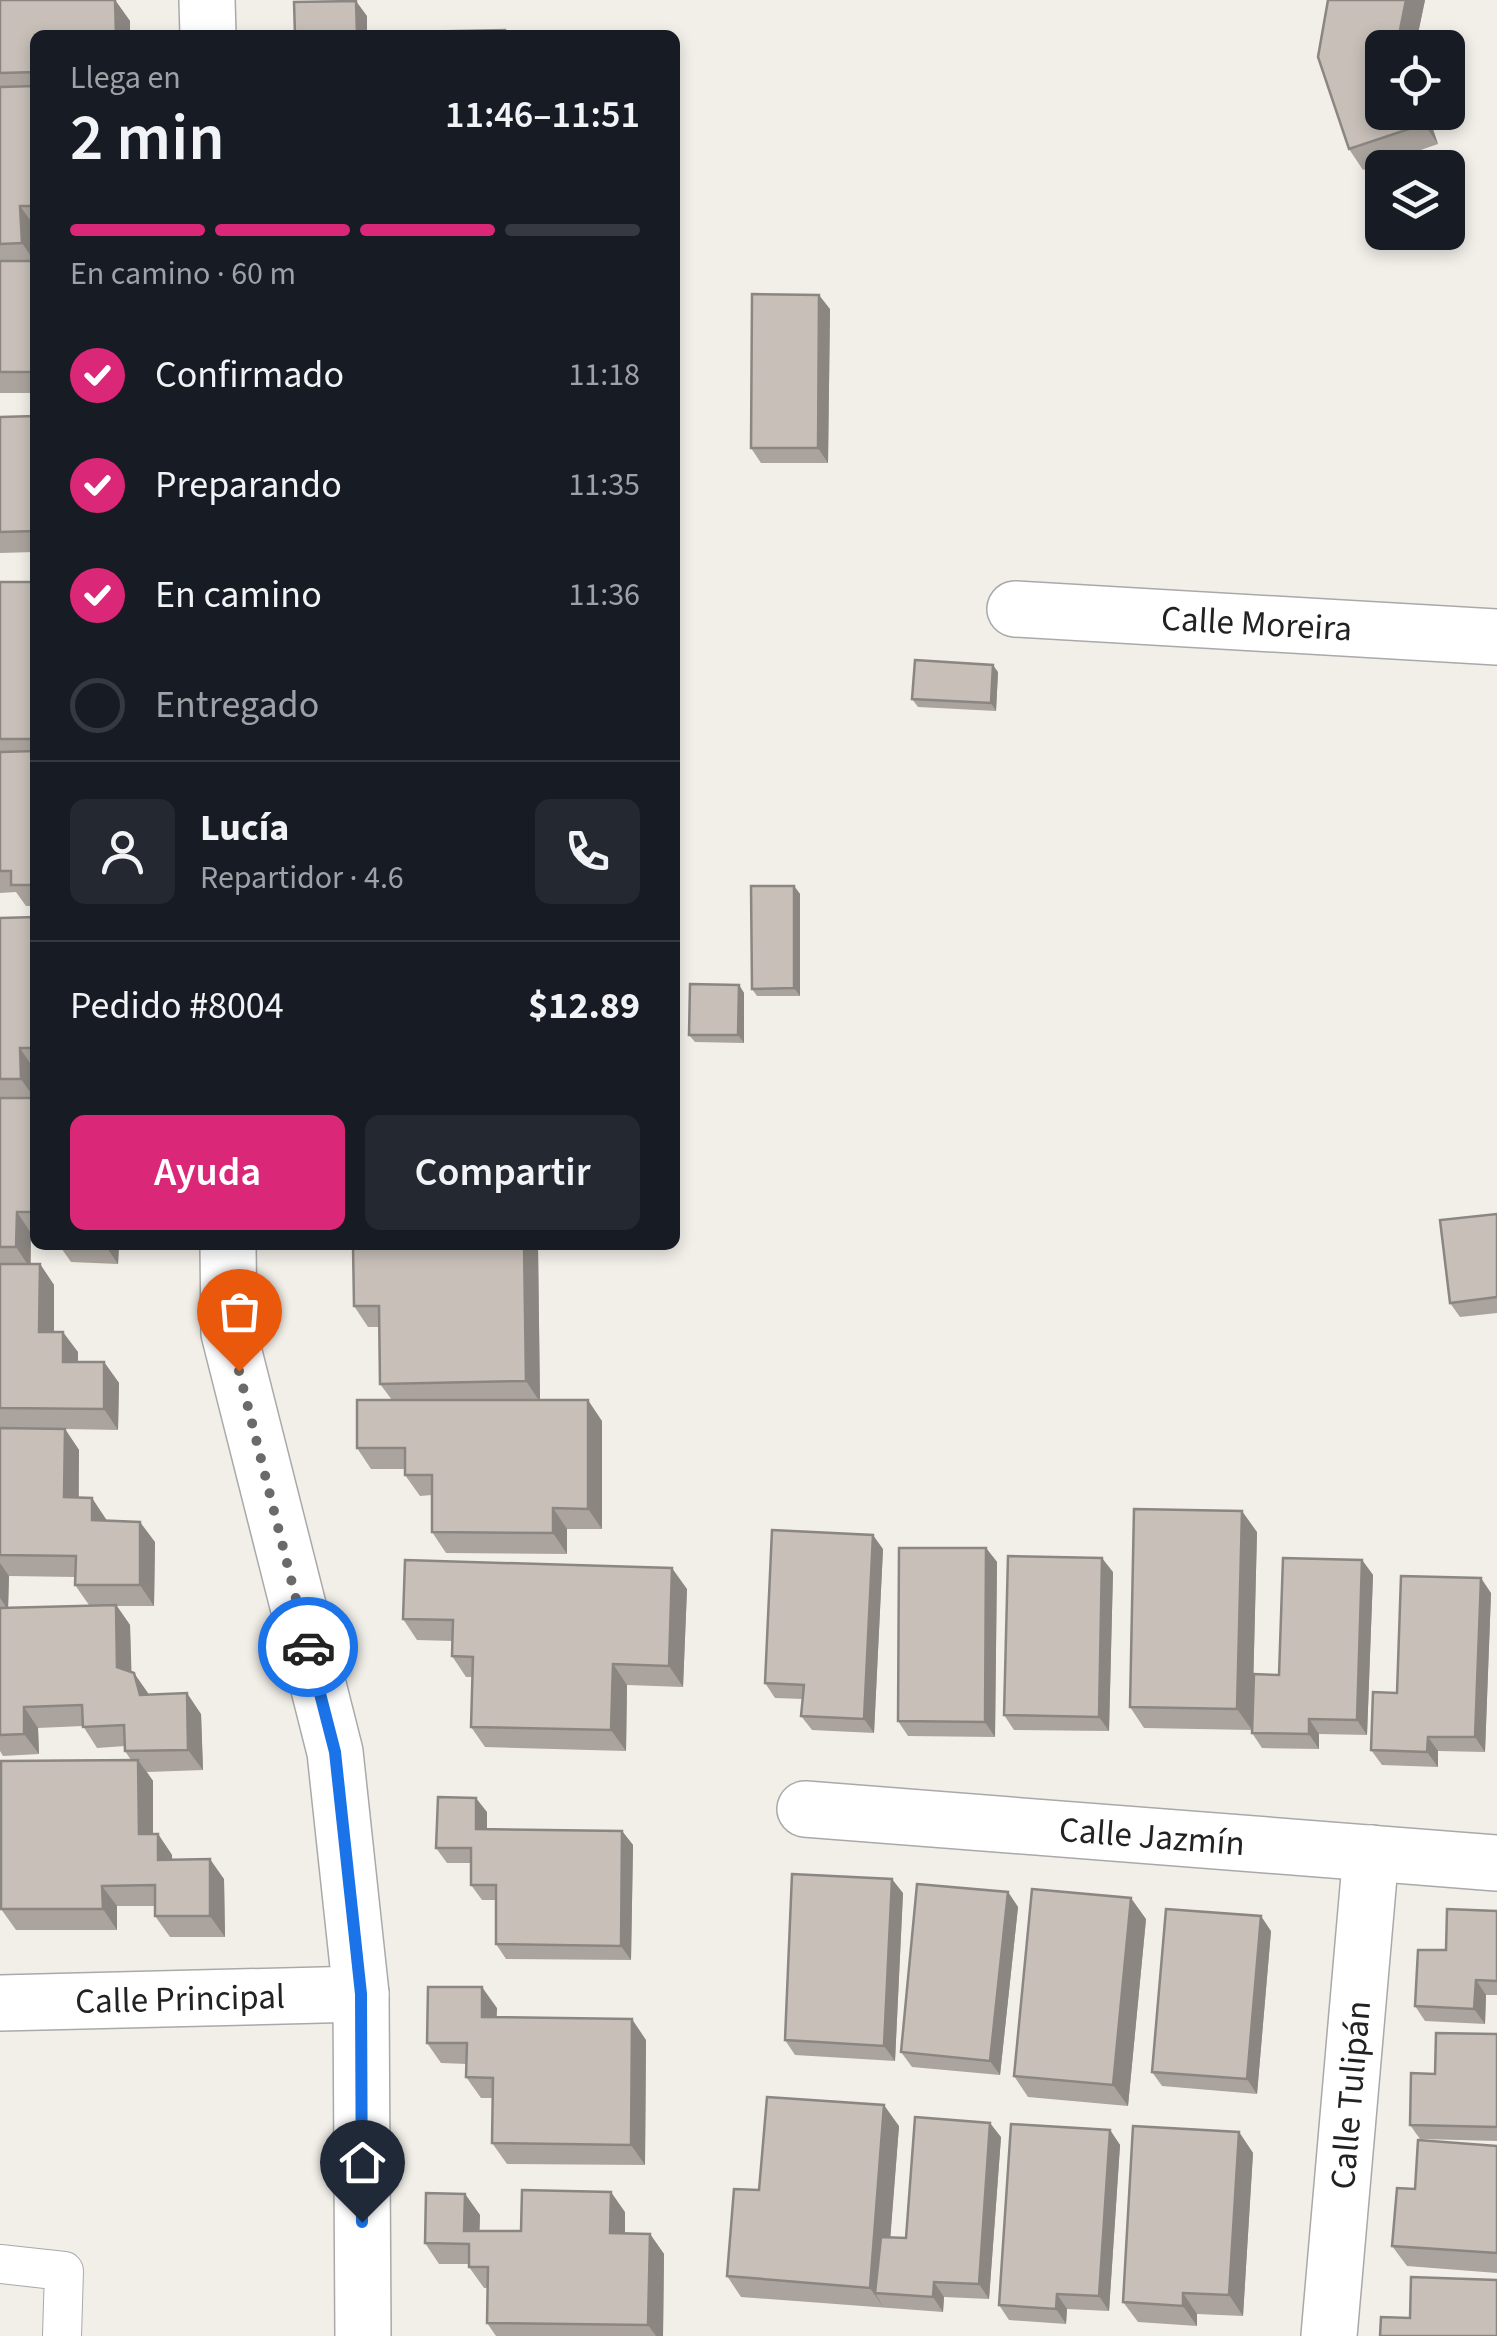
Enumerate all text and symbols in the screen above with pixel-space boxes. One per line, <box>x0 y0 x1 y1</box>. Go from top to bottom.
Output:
map controls <box>1365 30 1465 250</box>
button: locate <box>1365 30 1465 130</box>
text: Llega en <box>70 55 181 101</box>
text: 11:46–11:51 <box>445 88 640 142</box>
text: 2 min <box>70 92 225 185</box>
button: layers <box>1365 150 1465 250</box>
text: En camino · 60 m <box>70 251 296 297</box>
icon: check <box>70 348 125 403</box>
text: Confirmado <box>155 348 344 402</box>
text: 11:18 <box>568 352 640 398</box>
icon: check <box>70 458 125 513</box>
text: Preparando <box>155 458 342 512</box>
text: 11:35 <box>568 462 640 508</box>
icon: check <box>70 568 125 623</box>
text: En camino <box>155 568 322 622</box>
text: 11:36 <box>568 572 640 618</box>
street label: Calle Moreira <box>1160 594 1353 655</box>
text: Entregado <box>155 678 319 732</box>
button: person <box>70 799 175 904</box>
button: phone <box>535 799 640 904</box>
text: Lucía <box>200 801 289 855</box>
text: Repartidor · 4.6 <box>200 855 404 901</box>
text: Pedido #8004 <box>70 979 284 1033</box>
text: $12.89 <box>528 979 640 1033</box>
button: Ayuda <box>70 1115 345 1230</box>
button: Compartir <box>365 1115 640 1230</box>
pin <box>197 1269 282 1372</box>
icon: bag <box>212 1284 267 1339</box>
courier <box>258 1597 358 1697</box>
icon: car <box>281 1620 336 1675</box>
street label: Calle Jazmín <box>1057 1805 1247 1869</box>
street label: Calle Principal <box>74 1972 285 2027</box>
street label: Calle Tulipán <box>1318 1998 1384 2192</box>
pin <box>320 2120 405 2223</box>
icon: home <box>335 2135 390 2190</box>

